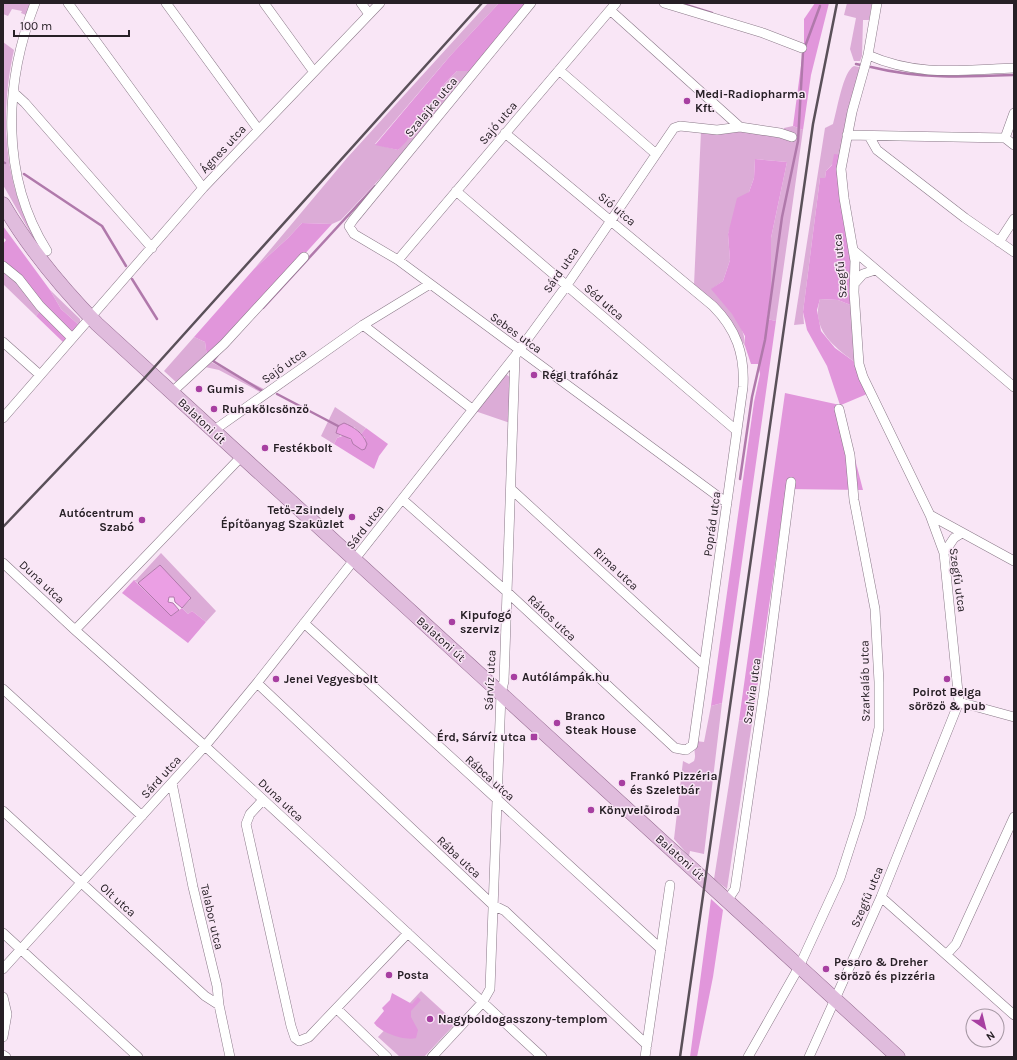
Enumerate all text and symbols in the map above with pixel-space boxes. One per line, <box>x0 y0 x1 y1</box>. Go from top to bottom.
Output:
scale bar <box>14 12 129 38</box>
text: 100 m <box>20 19 52 33</box>
street label: Szalajka utca <box>402 74 460 140</box>
place label: Medi-Radiopharma Kft. <box>695 87 805 115</box>
marker: Medi-Radiopharma Kft. <box>682 96 692 106</box>
street label: Sajó utca <box>476 99 520 147</box>
street label: Ágnes utca <box>196 121 249 176</box>
street label: Sió utca <box>595 189 639 229</box>
street label: Szegfű utca <box>830 233 850 299</box>
street label: Sárd utca <box>540 244 582 296</box>
street label: Séd utca <box>581 281 627 323</box>
street label: Sebes utca <box>487 310 545 356</box>
street label: Sajó utca <box>259 345 309 387</box>
place label: Régi trafóház <box>542 368 618 382</box>
marker: Régi trafóház <box>529 370 539 380</box>
place label: Gumis <box>207 382 244 396</box>
marker: Gumis <box>194 384 204 394</box>
street label: Balatoni út <box>175 395 229 447</box>
place label: Ruhakölcsönző <box>222 402 309 416</box>
marker: Ruhakölcsönző <box>209 404 219 414</box>
place label: Festékbolt <box>273 441 333 455</box>
marker: Festékbolt <box>260 443 270 453</box>
street label: Poprád utca <box>700 490 724 558</box>
street label: Sárd utca <box>343 502 387 552</box>
place label: Tető-Zsindely Építőanyag Szaküzlet <box>221 503 344 531</box>
place label: Autócentrum Szabó <box>59 506 134 534</box>
marker: Tető-Zsindely Építőanyag Szaküzlet <box>347 512 357 522</box>
marker: Autócentrum Szabó <box>137 515 147 525</box>
street label: Rima utca <box>591 545 641 593</box>
street label: Szegfű utca <box>947 547 969 613</box>
street label: Duna utca <box>17 558 67 606</box>
street label: Rákos utca <box>525 592 579 644</box>
place label: Kipufogó szerviz <box>460 608 512 636</box>
street label: Balatoni út <box>414 614 469 665</box>
marker: Kipufogó szerviz <box>447 617 457 627</box>
street label: Szarkaláb utca <box>857 640 873 722</box>
street label: Sárvíz utca <box>481 649 499 711</box>
street label: Szalvia utca <box>740 657 764 725</box>
place label: Autólámpák.hu <box>522 670 610 684</box>
place label: Jenei Vegyesbolt <box>284 672 378 686</box>
marker: Autólámpák.hu <box>509 672 519 682</box>
marker: Jenei Vegyesbolt <box>271 674 281 684</box>
marker: Poirot Belga söröző & pub <box>942 674 952 684</box>
place label: Poirot Belga söröző & pub <box>908 685 986 713</box>
place label: Branco Steak House <box>565 709 636 737</box>
marker: Branco Steak House <box>552 718 562 728</box>
place label: Érd, Sárvíz utca <box>437 729 526 744</box>
marker: Érd, Sárvíz utca <box>529 732 539 742</box>
street label: Rábca utca <box>463 752 517 804</box>
street label: Sárd utca <box>138 753 184 801</box>
place label: Frankó Pizzéria és Szeletbár <box>630 769 718 797</box>
street label: Duna utca <box>256 776 306 824</box>
marker: Frankó Pizzéria és Szeletbár <box>617 778 627 788</box>
place label: Könyvelőiroda <box>599 803 680 817</box>
marker: Könyvelőiroda <box>586 805 596 815</box>
street label: Balatoni út <box>653 832 708 883</box>
street label: Rába utca <box>434 833 484 881</box>
street label: Szegfű utca <box>848 864 886 930</box>
street label: Olt utca <box>97 880 139 920</box>
street label: Talabor utca <box>198 883 226 951</box>
place label: Pesaro & Dreher söröző és pizzéria <box>834 955 935 983</box>
marker: Pesaro & Dreher söröző és pizzéria <box>821 964 831 974</box>
place label: Posta <box>397 968 429 982</box>
marker: Posta <box>384 970 394 980</box>
north arrow <box>965 1008 1005 1048</box>
place label: Nagyboldogasszony-templom <box>438 1012 608 1026</box>
marker: Nagyboldogasszony-templom <box>425 1014 435 1024</box>
text: N <box>983 1028 997 1043</box>

